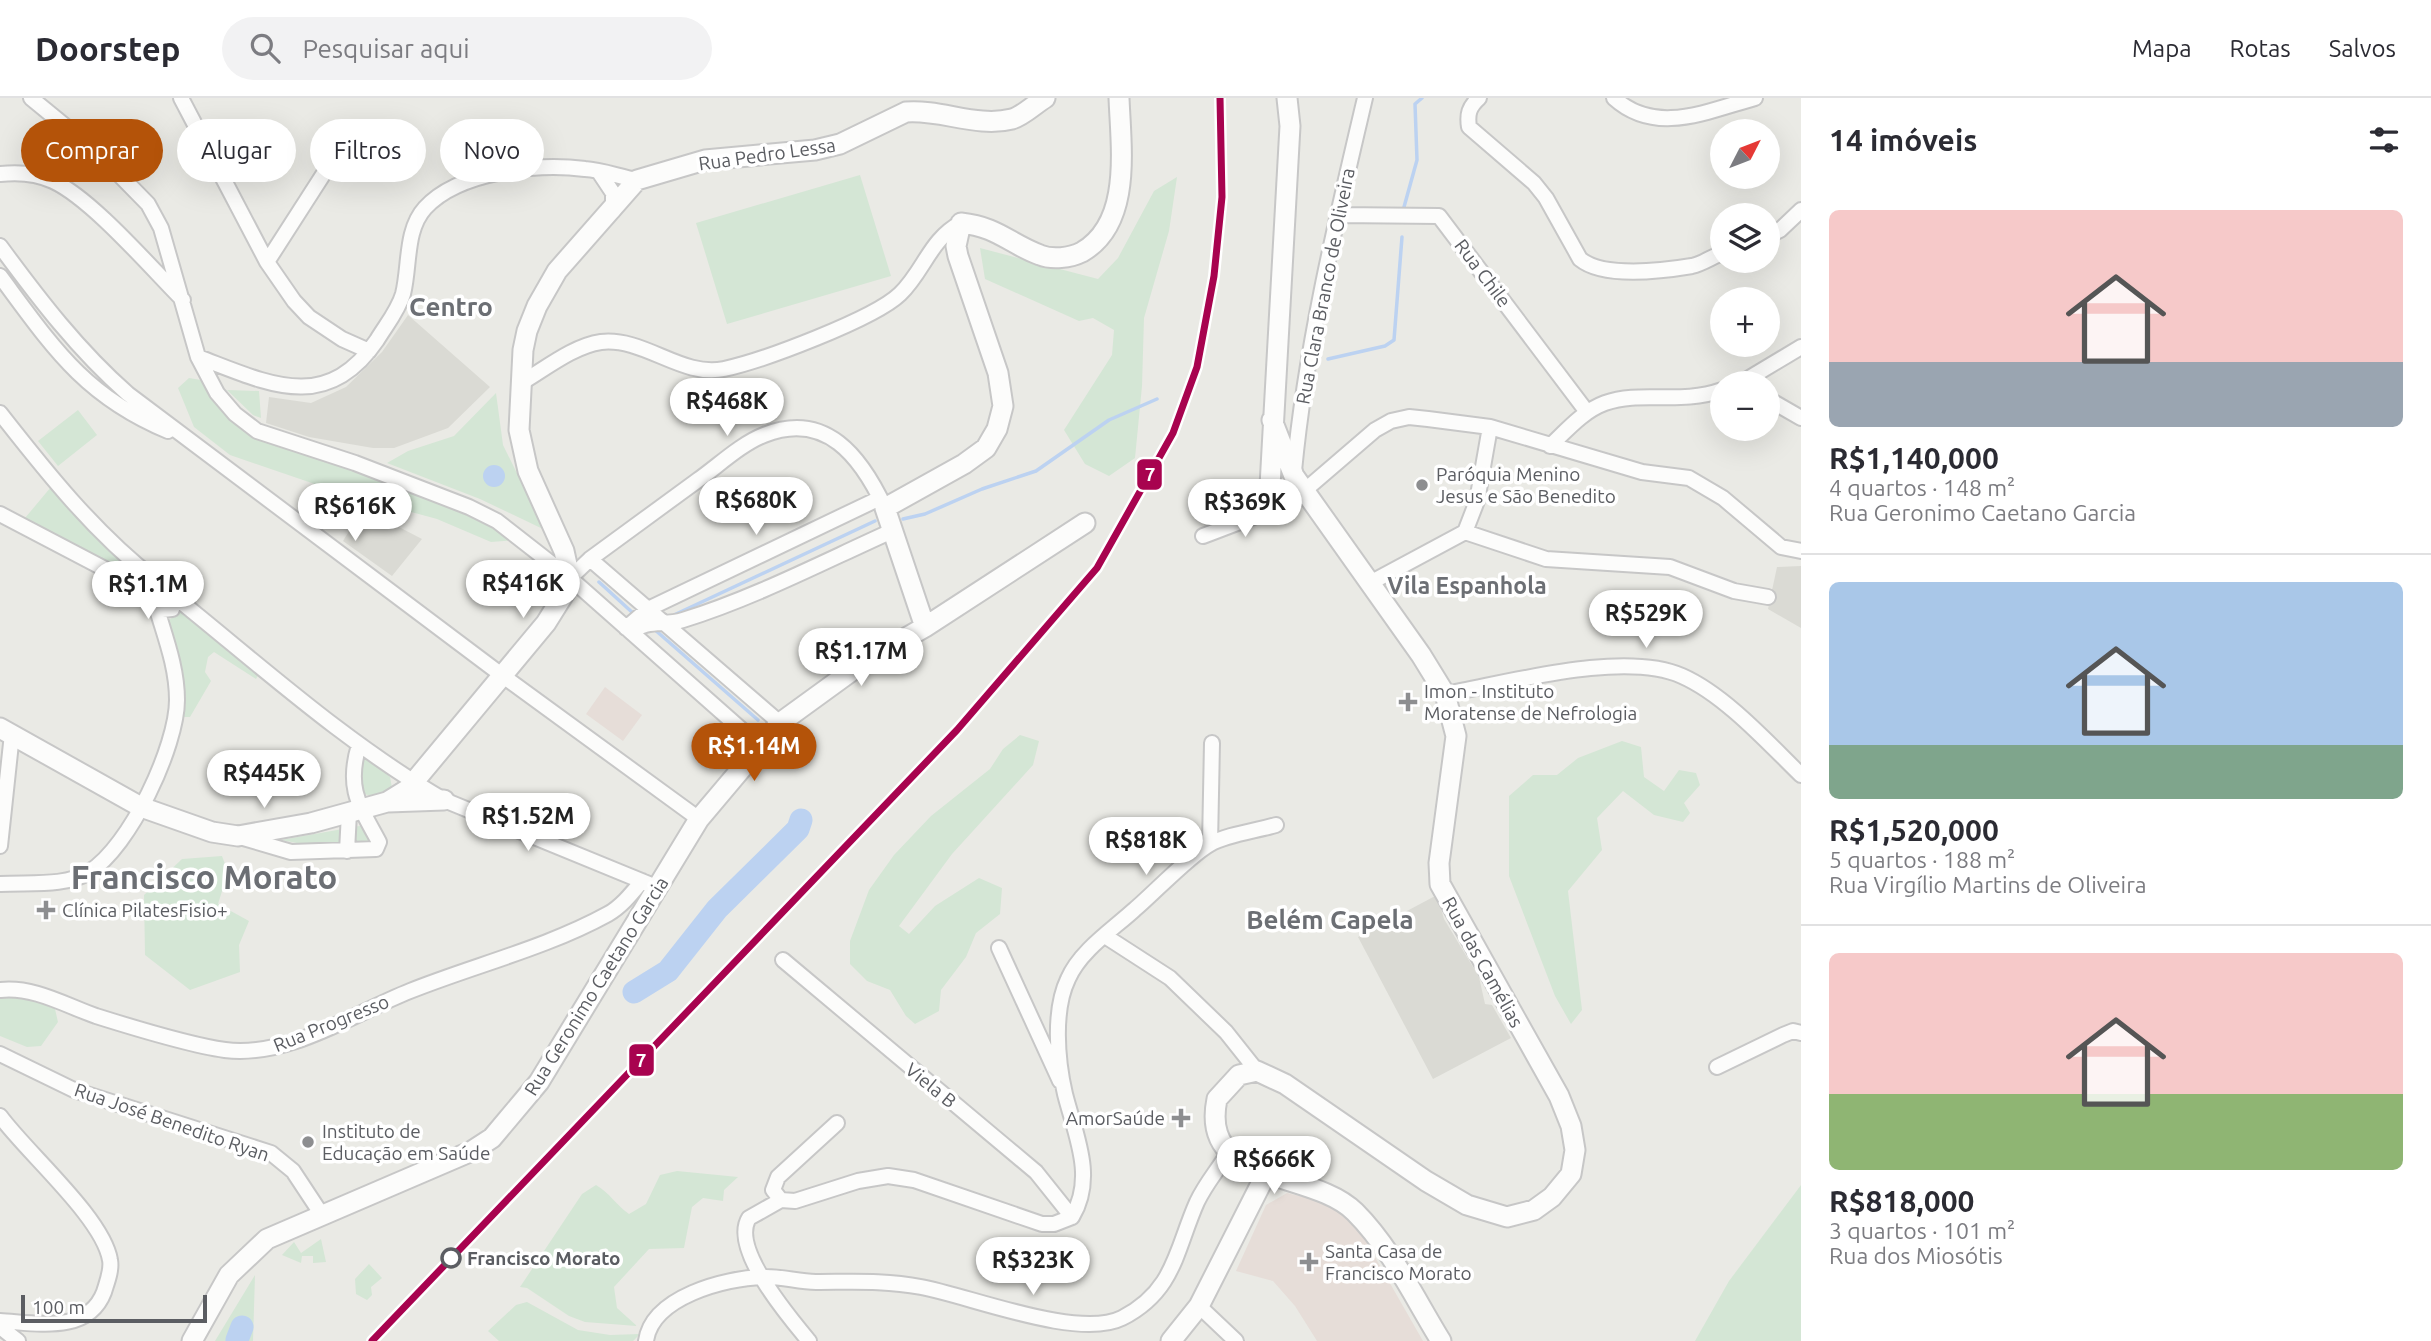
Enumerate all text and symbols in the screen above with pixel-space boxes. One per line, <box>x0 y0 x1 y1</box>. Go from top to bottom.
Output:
search box <box>222 17 712 80</box>
icon: search <box>246 29 284 67</box>
text: Doorstep <box>35 30 180 67</box>
text: Pesquisar aqui <box>302 34 470 63</box>
text: Mapa <box>2132 35 2192 62</box>
text: Rotas <box>2230 35 2291 62</box>
text: Salvos <box>2329 35 2396 62</box>
chip: Comprar <box>21 119 163 182</box>
chip: Alugar <box>177 119 296 182</box>
chip: Filtros <box>310 119 426 182</box>
chip: Novo <box>440 119 544 182</box>
north arrow <box>1710 119 1780 189</box>
map controls <box>1710 119 1780 441</box>
icon: filters <box>2365 121 2403 159</box>
text: 14 imóveis <box>1829 123 1977 157</box>
street label: Rua Pedro Lessa <box>697 133 837 175</box>
street label: Rua Clara Branco de Oliveira <box>1291 166 1359 406</box>
button: layers <box>1710 203 1780 273</box>
street label: Rua Chile <box>1450 235 1516 311</box>
icon: home <box>2053 256 2179 382</box>
button: + <box>1710 287 1780 357</box>
district label: Centro <box>409 292 493 321</box>
button: − <box>1710 371 1780 441</box>
pin: R$468K <box>670 378 784 438</box>
text: R$468K <box>686 388 768 413</box>
text: R$1,140,000 <box>1829 441 1999 475</box>
line badge: 7 <box>1136 458 1163 491</box>
text: 7 <box>1145 463 1155 485</box>
place label: Paróquia Menino Jesus e São Benedito <box>1436 463 1616 507</box>
text: 4 quartos · 148 m² <box>1829 475 2015 500</box>
marker: Paróquia Menino Jesus e São Benedito <box>1414 477 1430 493</box>
pin: R$680K <box>699 478 813 537</box>
pin: R$369K <box>1188 480 1302 539</box>
pin: R$616K <box>298 484 412 543</box>
text: R$680K <box>715 487 797 512</box>
text: R$369K <box>1204 489 1286 514</box>
text: R$616K <box>314 493 396 518</box>
text: Rua Geronimo Caetano Garcia <box>1829 500 2136 525</box>
pin: R$416K <box>466 560 580 620</box>
pin: R$1.1M <box>91 561 205 621</box>
text: R$416K <box>482 570 564 595</box>
text: R$1.1M <box>108 571 188 596</box>
district label: Vila Espanhola <box>1387 573 1547 598</box>
pin: R$529K <box>1589 590 1703 650</box>
text: R$529K <box>1605 600 1687 625</box>
pin: R$1.17M <box>796 628 926 688</box>
icon: home <box>2053 628 2179 754</box>
text: R$1.17M <box>814 638 908 663</box>
place label: Imon - Instituto Moratense de Nefrologia <box>1424 680 1637 724</box>
marker: Imon - Instituto Moratense de Nefrologia <box>1398 692 1418 712</box>
pin: R$1.14M <box>689 724 819 783</box>
text: R$1.14M <box>707 733 801 758</box>
pin: R$445K <box>207 750 321 810</box>
text: R$445K <box>223 760 305 785</box>
pin: R$1.52M <box>463 794 593 853</box>
text: R$1.52M <box>481 803 575 828</box>
text: R$1,520,000 <box>1829 813 1999 847</box>
pin: R$818K <box>1089 818 1203 877</box>
text: R$818K <box>1105 827 1187 852</box>
text: 5 quartos · 188 m² <box>1829 847 2015 872</box>
district label: Francisco Morato <box>71 858 337 895</box>
text: Rua Virgílio Martins de Oliveira <box>1829 872 2147 897</box>
street label: Rua Geronimo Caetano Garcia <box>519 873 673 1099</box>
street label: Rua das Camélias <box>1438 893 1528 1031</box>
place label: Clínica PilatesFisio+ <box>62 899 228 921</box>
marker: Clínica PilatesFisio+ <box>36 900 56 920</box>
district label: Belém Capela <box>1246 905 1414 934</box>
street label: Rua Progresso <box>270 990 392 1056</box>
icon: home <box>2053 999 2179 1125</box>
line badge: 7 <box>628 1043 655 1077</box>
text: 7 <box>636 1049 646 1071</box>
street label: Viela B <box>901 1058 961 1112</box>
street label: Rua José Benedito Ryan <box>72 1078 272 1166</box>
place label: AmorSaúde <box>1066 1107 1165 1129</box>
marker: AmorSaúde <box>1171 1108 1191 1128</box>
place label: Instituto de Educação em Saúde <box>322 1120 490 1164</box>
marker: Instituto de Educação em Saúde <box>300 1134 316 1150</box>
pin: R$666K <box>1217 1136 1331 1196</box>
text: R$666K <box>1233 1146 1315 1171</box>
text: R$818,000 <box>1829 1184 1975 1218</box>
text: 3 quartos · 101 m² <box>1829 1218 2015 1243</box>
pin: R$323K <box>976 1238 1090 1297</box>
place label: Santa Casa de Francisco Morato <box>1325 1240 1472 1284</box>
text: Rua dos Miosótis <box>1829 1243 2003 1268</box>
place label: Francisco Morato <box>467 1247 621 1269</box>
text: R$323K <box>992 1247 1074 1272</box>
marker: Francisco Morato <box>441 1248 461 1268</box>
marker: Santa Casa de Francisco Morato <box>1299 1252 1319 1272</box>
scale bar <box>21 1292 206 1324</box>
text: 100 m <box>32 1296 85 1318</box>

